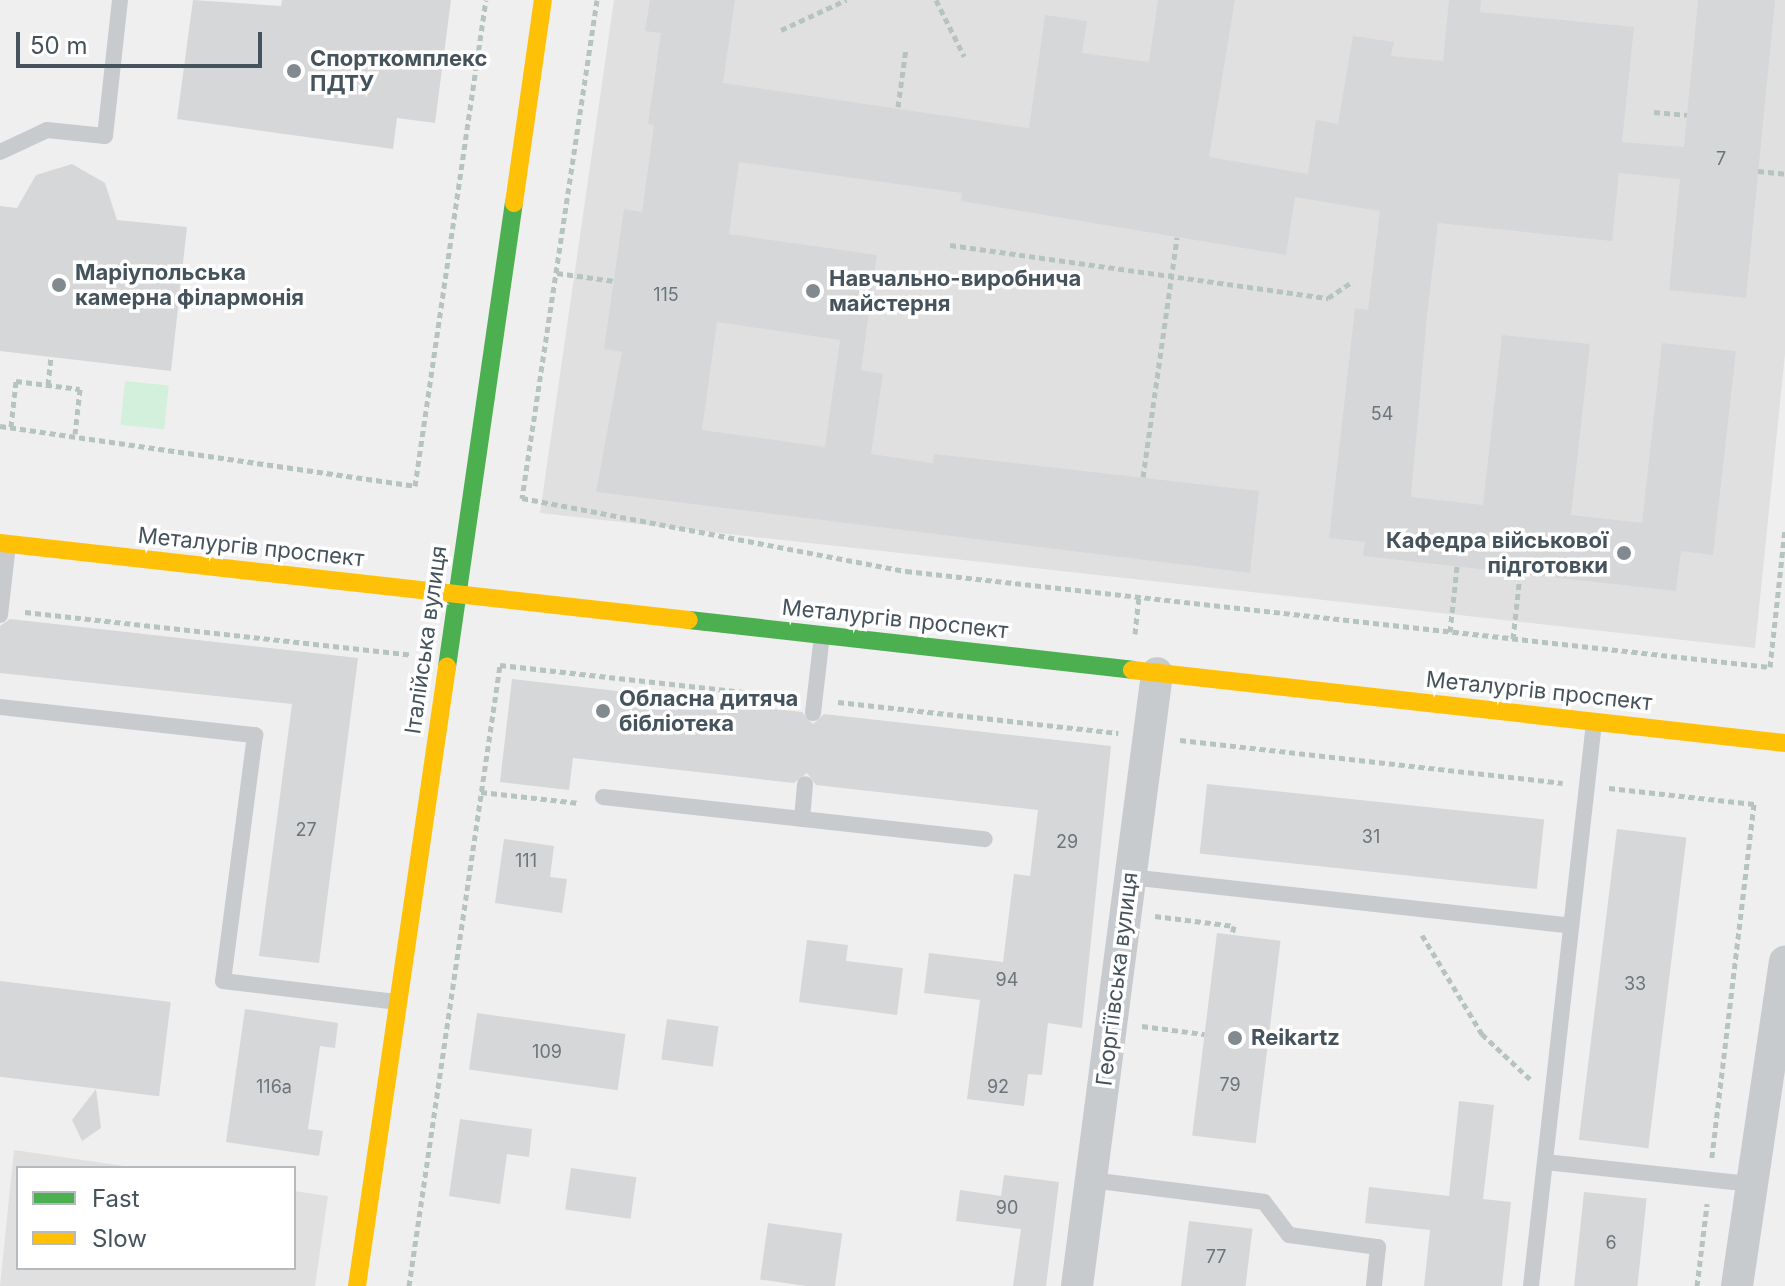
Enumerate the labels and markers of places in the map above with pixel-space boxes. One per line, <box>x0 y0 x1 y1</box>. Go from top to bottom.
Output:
place label: Спорткомплекс ПДТУ <box>310 45 487 96</box>
marker: Спорткомплекс ПДТУ <box>285 62 303 80</box>
place label: Маріупольська камерна філармонія <box>75 259 304 310</box>
place label: Навчально-виробнича майстерня <box>829 265 1081 316</box>
marker: Маріупольська камерна філармонія <box>50 276 68 294</box>
marker: Навчально-виробнича майстерня <box>804 282 822 300</box>
place label: Кафедра військової підготовки <box>1386 527 1608 578</box>
marker: Кафедра військової підготовки <box>1615 544 1633 562</box>
place label: Обласна дитяча бібліотека <box>619 685 798 736</box>
marker: Обласна дитяча бібліотека <box>594 702 612 720</box>
place label: Reikartz <box>1251 1025 1340 1051</box>
marker: Reikartz <box>1226 1029 1244 1047</box>

